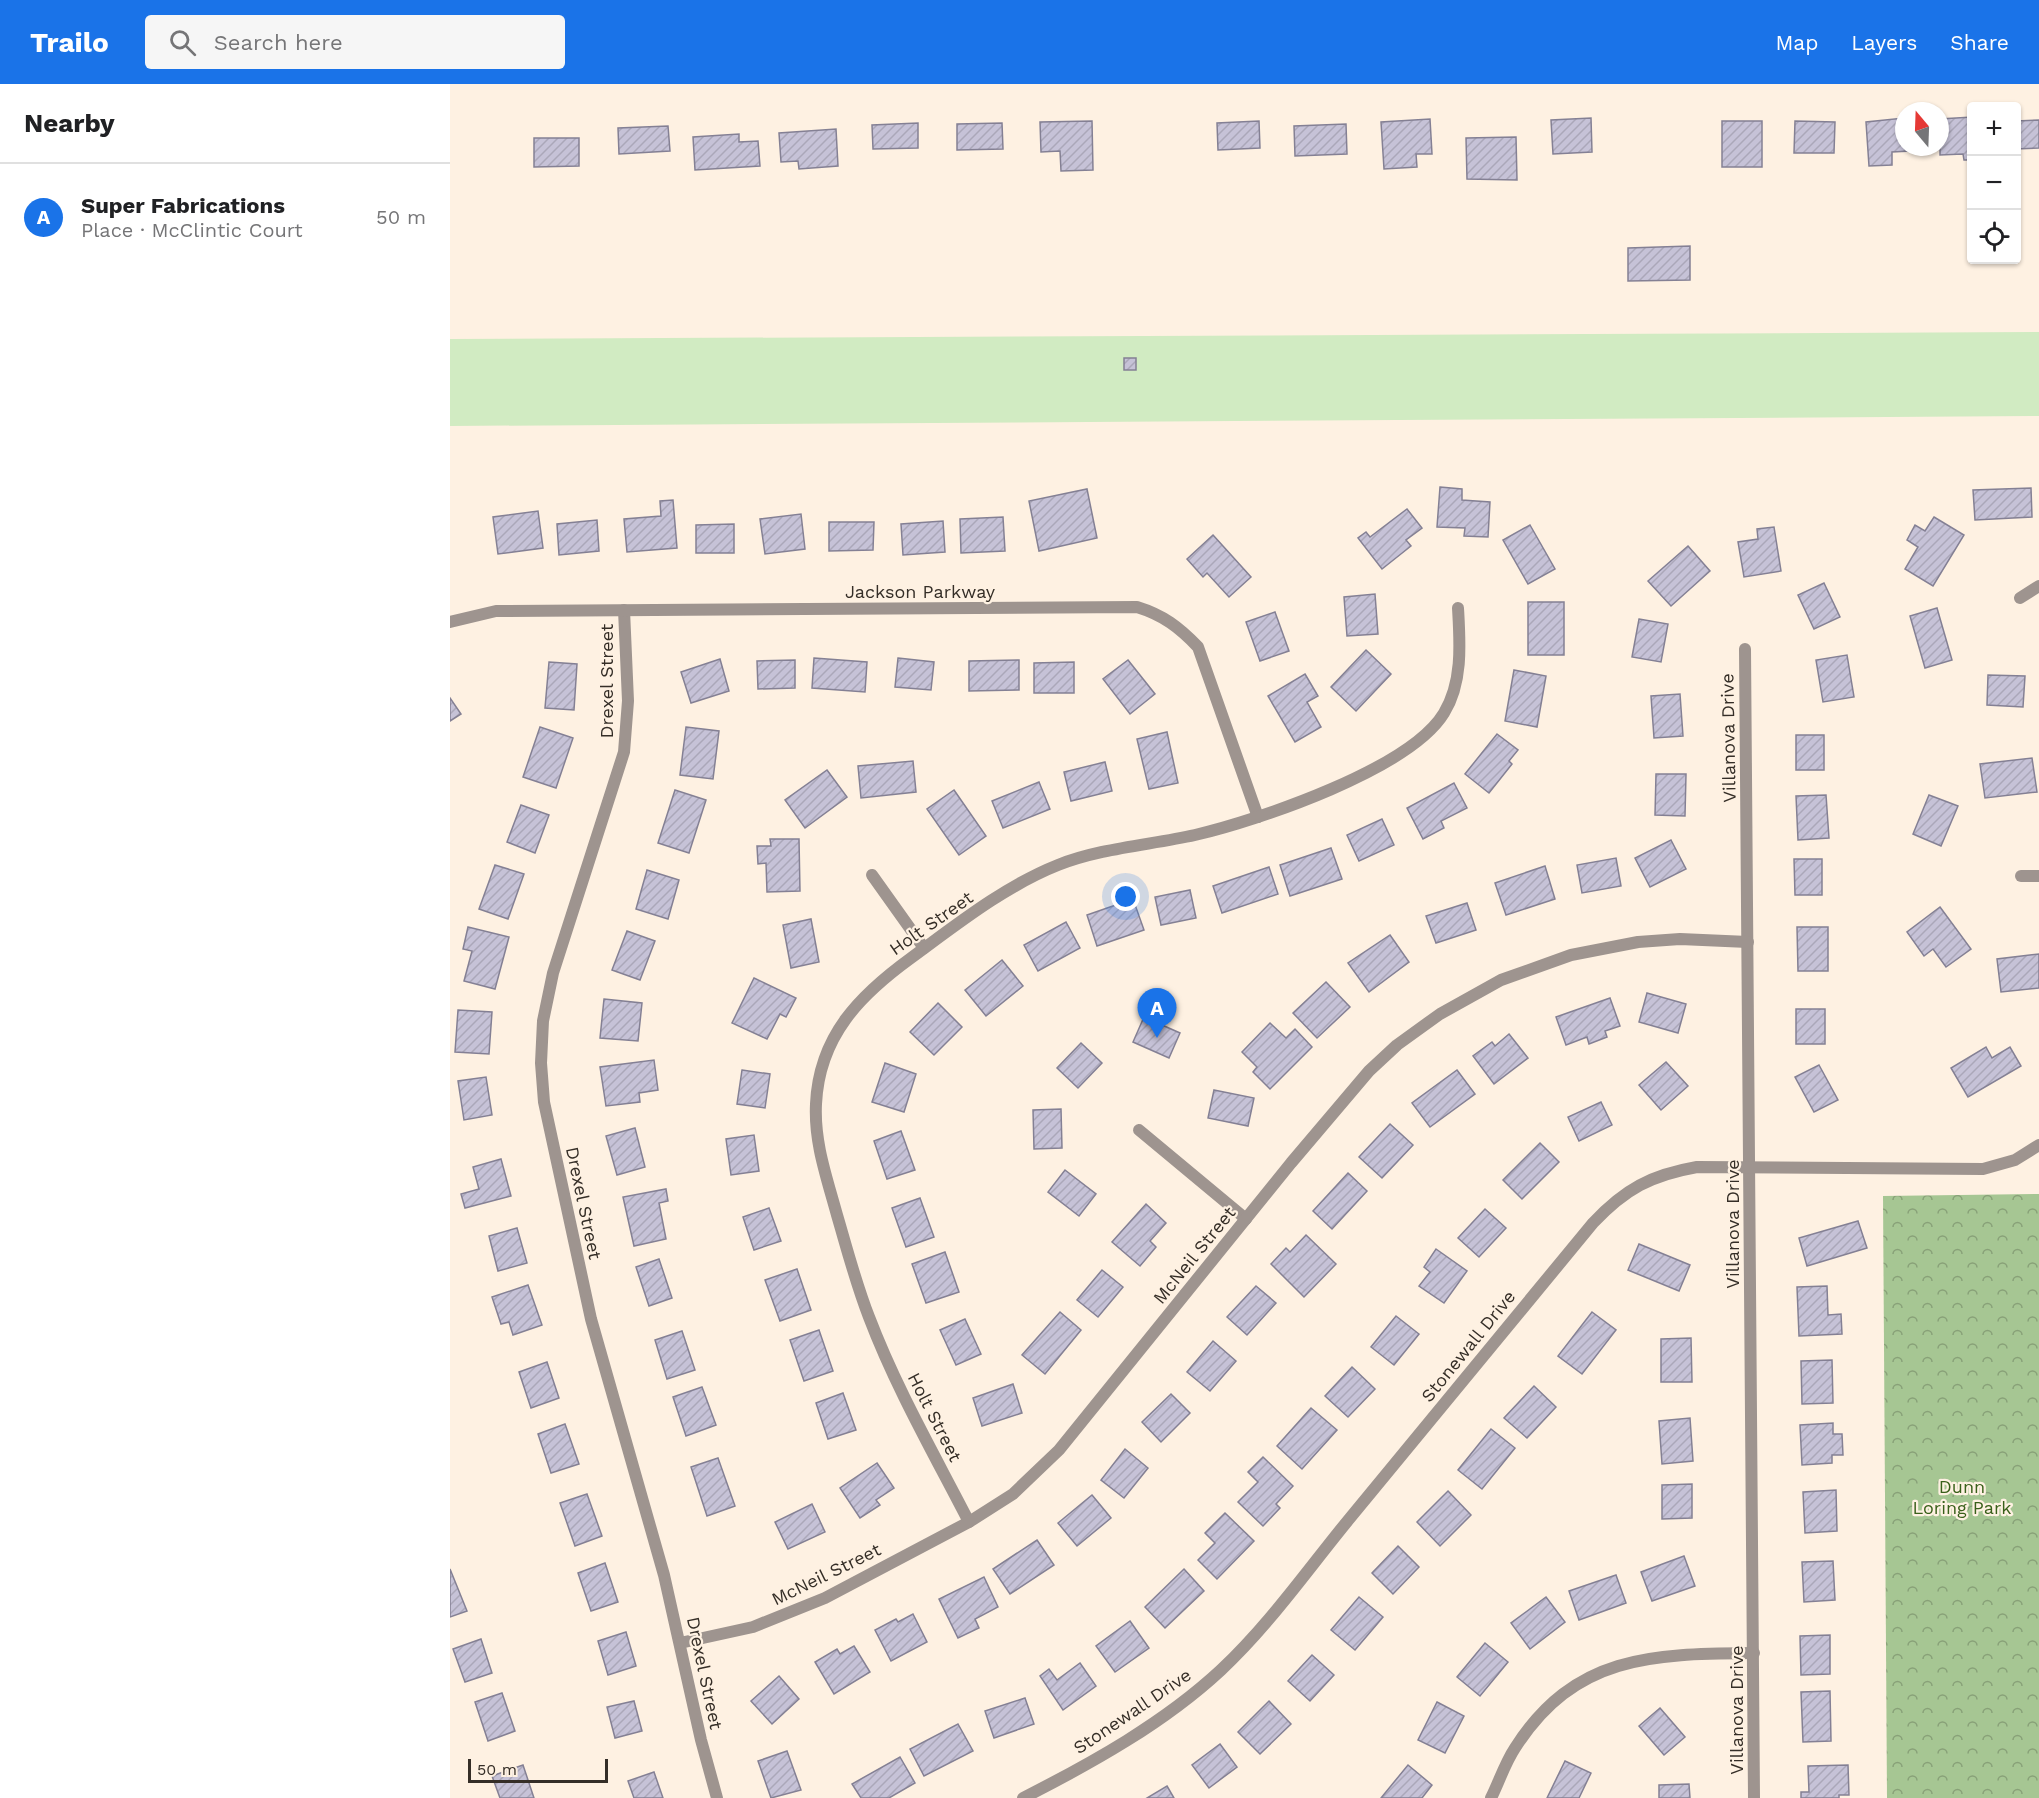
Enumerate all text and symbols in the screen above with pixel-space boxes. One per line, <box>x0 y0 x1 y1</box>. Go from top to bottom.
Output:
search box <box>145 15 565 69</box>
text: Trailo <box>30 26 109 59</box>
icon: search <box>166 26 199 59</box>
text: Search here <box>214 30 343 55</box>
text: Map <box>1775 30 1818 55</box>
text: Layers <box>1851 30 1917 55</box>
text: Share <box>1950 30 2009 55</box>
north arrow <box>1895 102 1949 156</box>
map controls <box>1967 102 2021 264</box>
button: + <box>1967 102 2021 156</box>
text: Nearby <box>24 108 115 138</box>
button: − <box>1967 156 2021 210</box>
text: Super Fabrications <box>81 193 285 218</box>
text: A <box>37 205 50 229</box>
text: 50 m <box>376 205 426 229</box>
button: locate <box>1967 210 2021 264</box>
text: Place · McClintic Court <box>81 218 303 242</box>
street label: Jackson Parkway <box>845 581 996 602</box>
street label: Drexel Street <box>596 623 617 738</box>
street label: Villanova Drive <box>1716 673 1740 803</box>
your location <box>1111 882 1140 911</box>
street label: Holt Street <box>885 886 977 959</box>
pin: A <box>1138 988 1176 1038</box>
street label: Drexel Street <box>562 1145 606 1262</box>
street label: Villanova Drive <box>1722 1159 1743 1289</box>
street label: McNeil Street <box>1148 1202 1240 1308</box>
street label: Stonewall Drive <box>1417 1286 1519 1406</box>
street label: Holt Street <box>904 1369 967 1465</box>
park label: Dunn Loring Park <box>1913 1476 2012 1518</box>
street label: McNeil Street <box>768 1538 884 1609</box>
street label: Drexel Street <box>683 1615 727 1732</box>
street label: Villanova Drive <box>1726 1645 1747 1775</box>
street label: Stonewall Drive <box>1069 1664 1195 1758</box>
scale bar <box>468 1756 608 1784</box>
text: 50 m <box>477 1760 517 1779</box>

